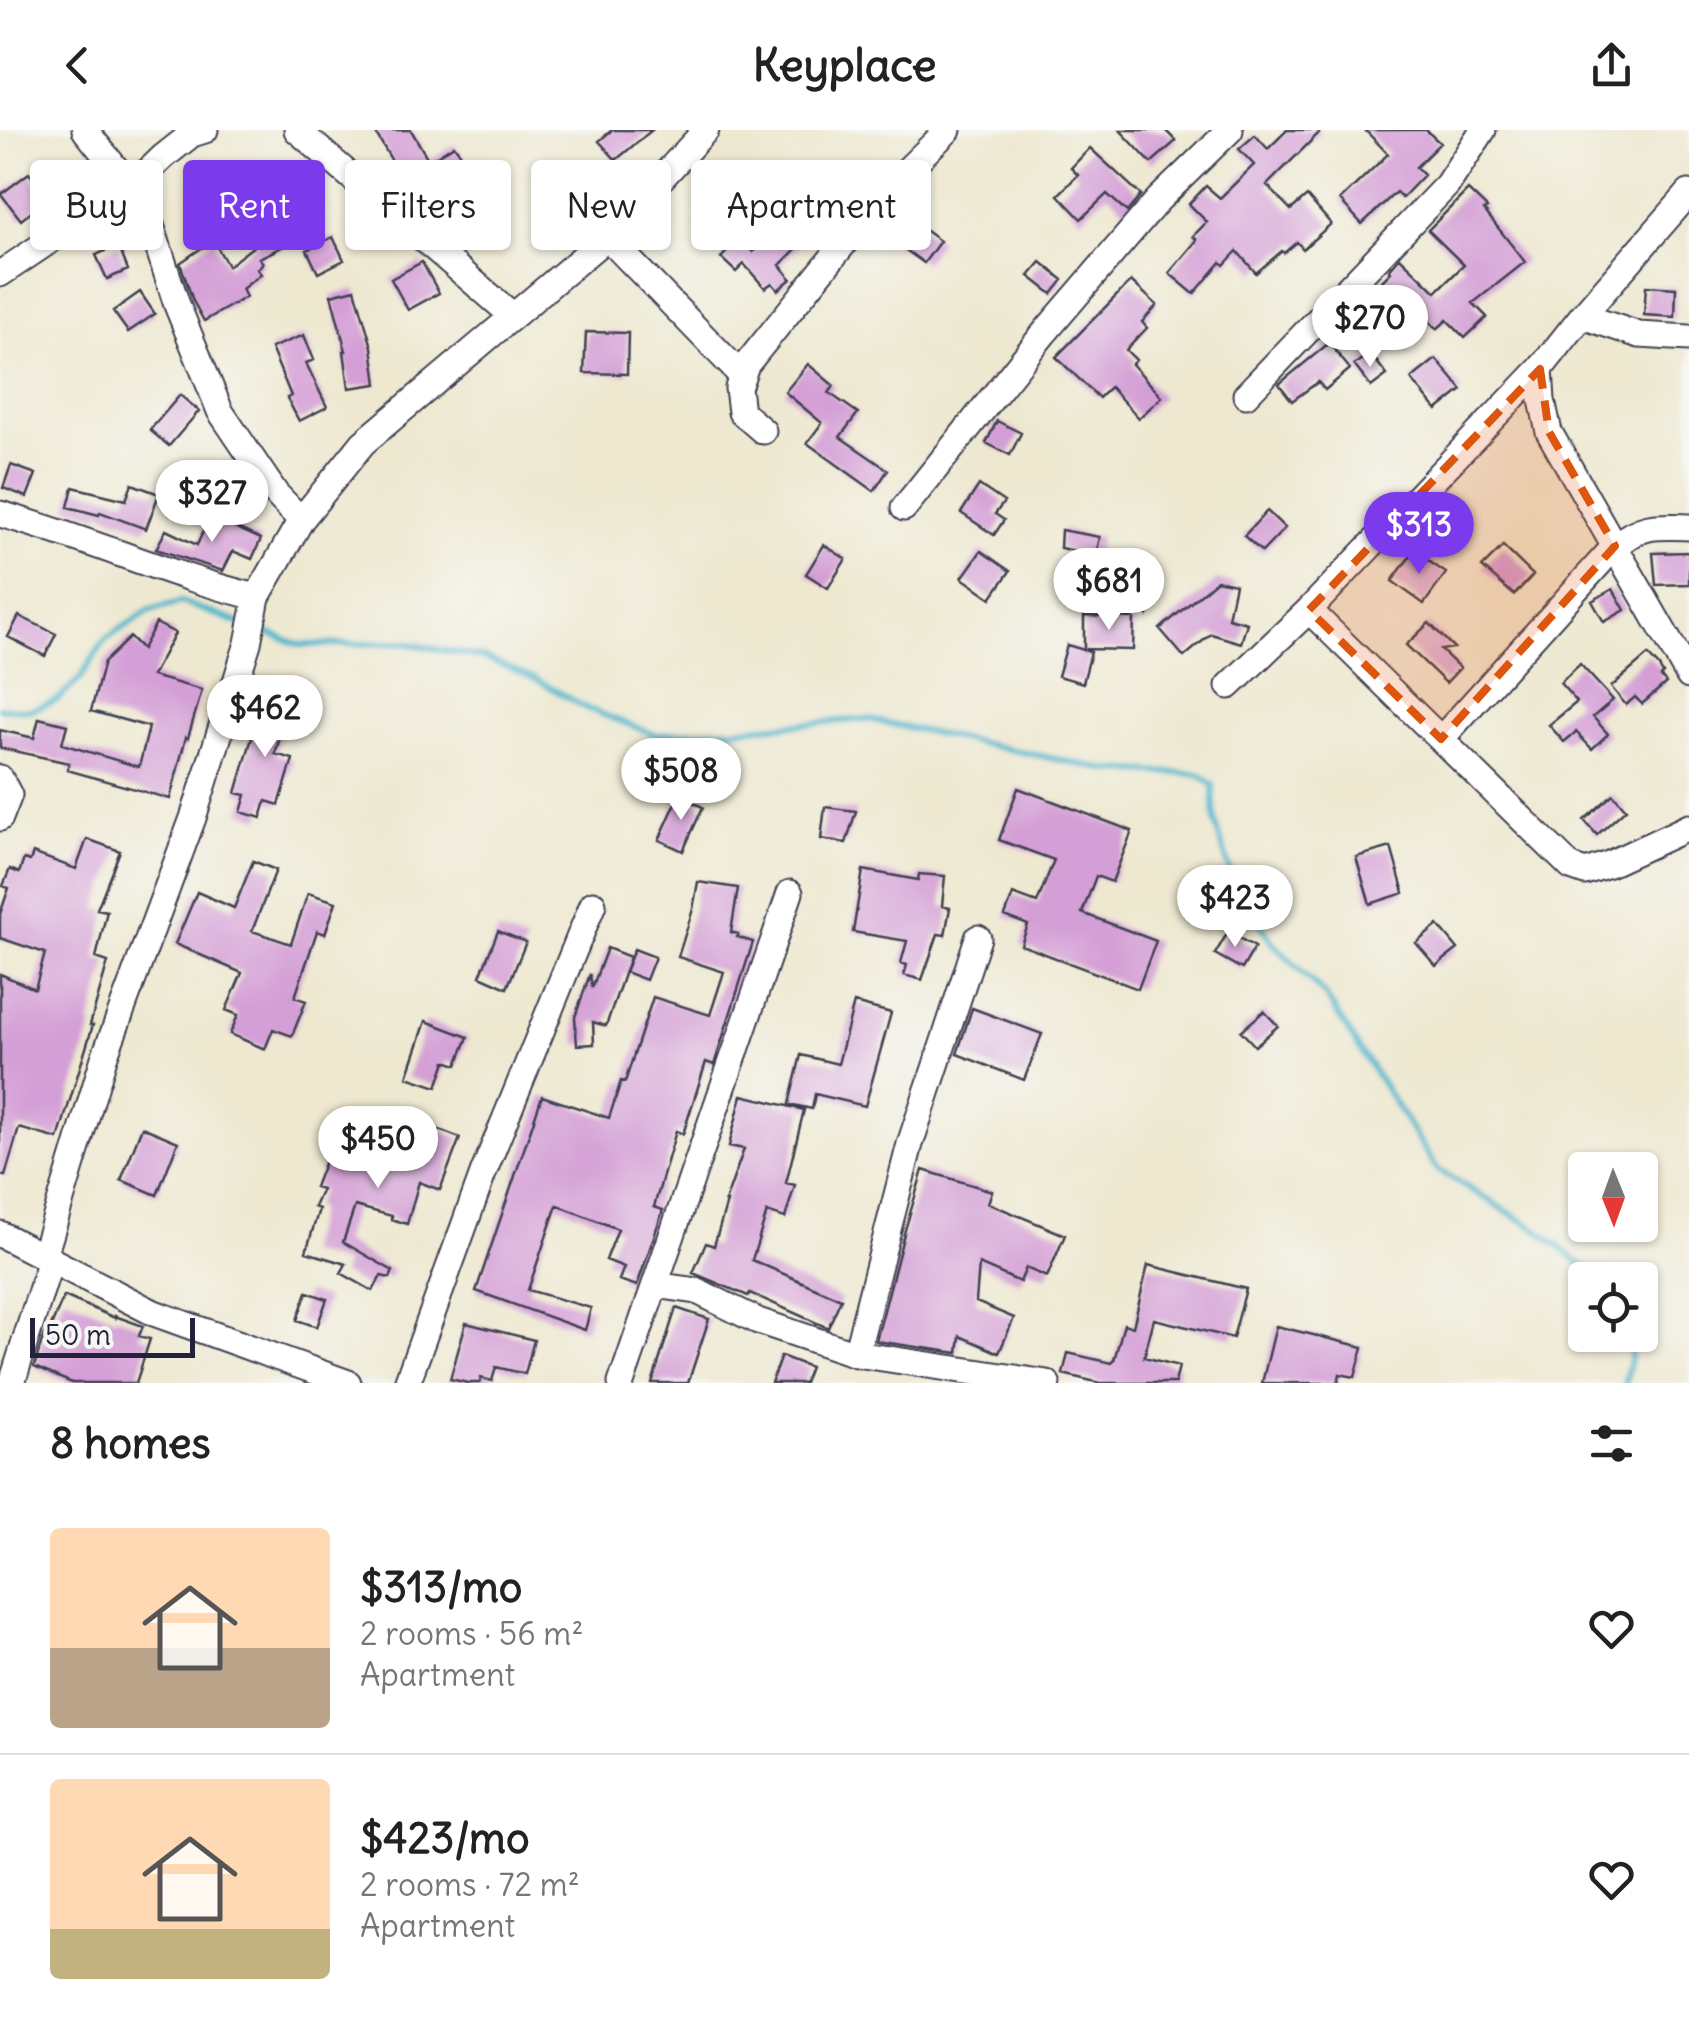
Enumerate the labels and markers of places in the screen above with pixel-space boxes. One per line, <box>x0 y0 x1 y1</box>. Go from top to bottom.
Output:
pin: $270 <box>1311 285 1429 370</box>
pin: $327 <box>153 460 271 545</box>
pin: $313 <box>1360 492 1478 577</box>
pin: $681 <box>1050 548 1168 633</box>
pin: $462 <box>206 675 324 760</box>
pin: $508 <box>622 738 740 823</box>
pin: $423 <box>1176 865 1294 950</box>
pin: $450 <box>319 1106 437 1191</box>

